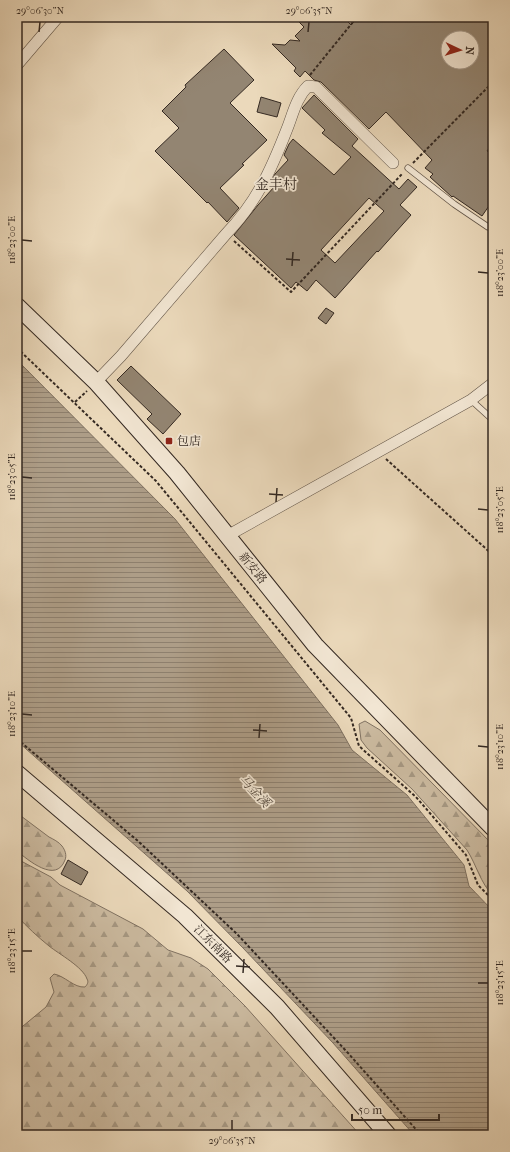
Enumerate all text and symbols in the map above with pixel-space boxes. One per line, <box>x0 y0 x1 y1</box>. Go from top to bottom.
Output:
text: 29°06'30"N <box>16 5 65 17</box>
text: 29°06'35"N <box>285 5 333 17</box>
north arrow <box>440 30 480 70</box>
text: N <box>463 46 476 56</box>
district label: 金丰村 <box>255 176 297 193</box>
text: 118°23'00"E <box>6 216 18 264</box>
text: 118°23'00"E <box>494 249 506 297</box>
place label: 包店 <box>177 434 201 448</box>
marker: 包店 <box>164 436 174 446</box>
text: 118°23'05"E <box>6 453 18 501</box>
text: 118°23'05"E <box>494 486 506 534</box>
street label: 新安路 <box>236 550 270 586</box>
text: 118°23'10"E <box>6 691 18 737</box>
text: 118°23'10"E <box>494 724 506 770</box>
water label: 马金溪 <box>236 772 275 812</box>
street label: 江东南路 <box>191 922 235 966</box>
text: 118°23'15"E <box>6 928 18 974</box>
text: 118°23'15"E <box>494 960 506 1006</box>
scale bar <box>352 1096 439 1122</box>
text: 50 m <box>358 1103 382 1117</box>
text: 29°06'35"N <box>208 1135 256 1147</box>

